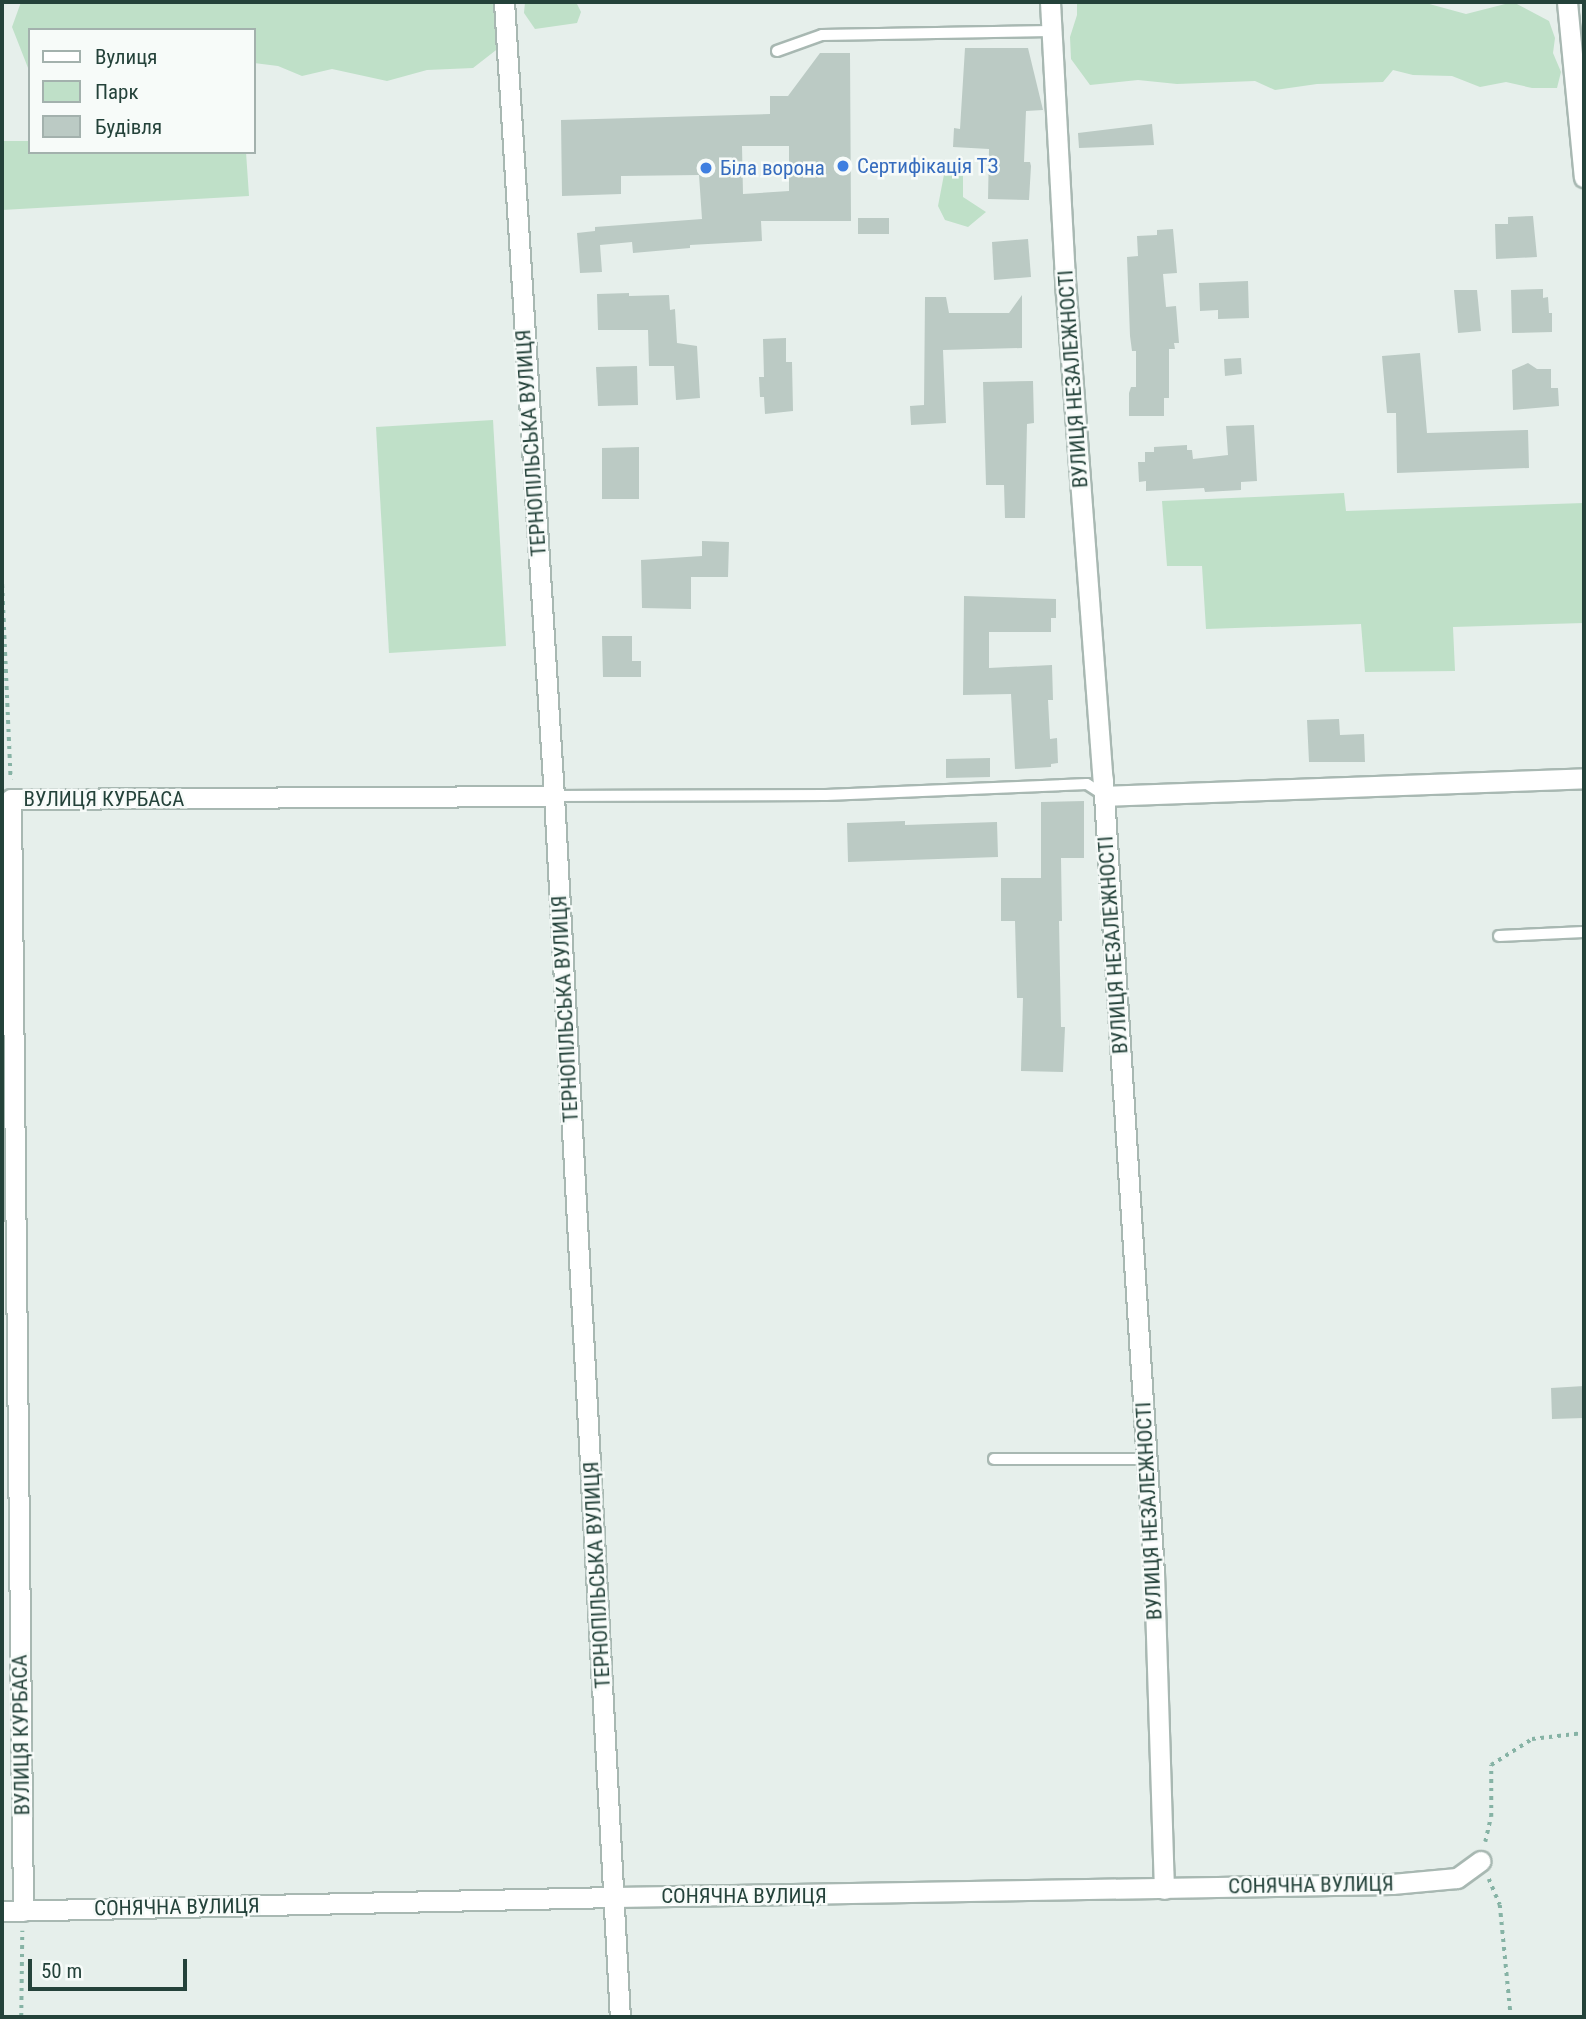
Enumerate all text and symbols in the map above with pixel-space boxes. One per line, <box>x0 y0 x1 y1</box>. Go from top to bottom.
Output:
legend <box>28 28 256 154</box>
text: Вулиця <box>95 45 157 69</box>
text: Парк <box>95 80 139 104</box>
text: Будівля <box>95 115 162 139</box>
place label: Сертифікація ТЗ <box>857 153 999 179</box>
place label: Біла ворона <box>720 155 825 181</box>
marker: Сертифікація ТЗ <box>835 158 851 174</box>
marker: Біла ворона <box>698 160 714 176</box>
street label: ВУЛИЦЯ НЕЗАЛЕЖНОСТІ <box>1053 269 1093 489</box>
street label: ТЕРНОПІЛЬСЬКА ВУЛИЦЯ <box>511 329 551 557</box>
street label: ВУЛИЦЯ КУРБАСА <box>24 786 184 812</box>
street label: ВУЛИЦЯ НЕЗАЛЕЖНОСТІ <box>1093 835 1133 1055</box>
street label: ТЕРНОПІЛЬСЬКА ВУЛИЦЯ <box>546 895 584 1123</box>
street label: ВУЛИЦЯ НЕЗАЛЕЖНОСТІ <box>1131 1401 1167 1621</box>
street label: ТЕРНОПІЛЬСЬКА ВУЛИЦЯ <box>578 1461 616 1689</box>
street label: ВУЛИЦЯ КУРБАСА <box>7 1654 35 1816</box>
street label: СОНЯЧНА ВУЛИЦЯ <box>1228 1871 1394 1899</box>
street label: СОНЯЧНА ВУЛИЦЯ <box>661 1883 827 1909</box>
street label: СОНЯЧНА ВУЛИЦЯ <box>94 1893 260 1921</box>
scale bar <box>32 1946 191 1990</box>
text: 50 m <box>41 1959 82 1983</box>

